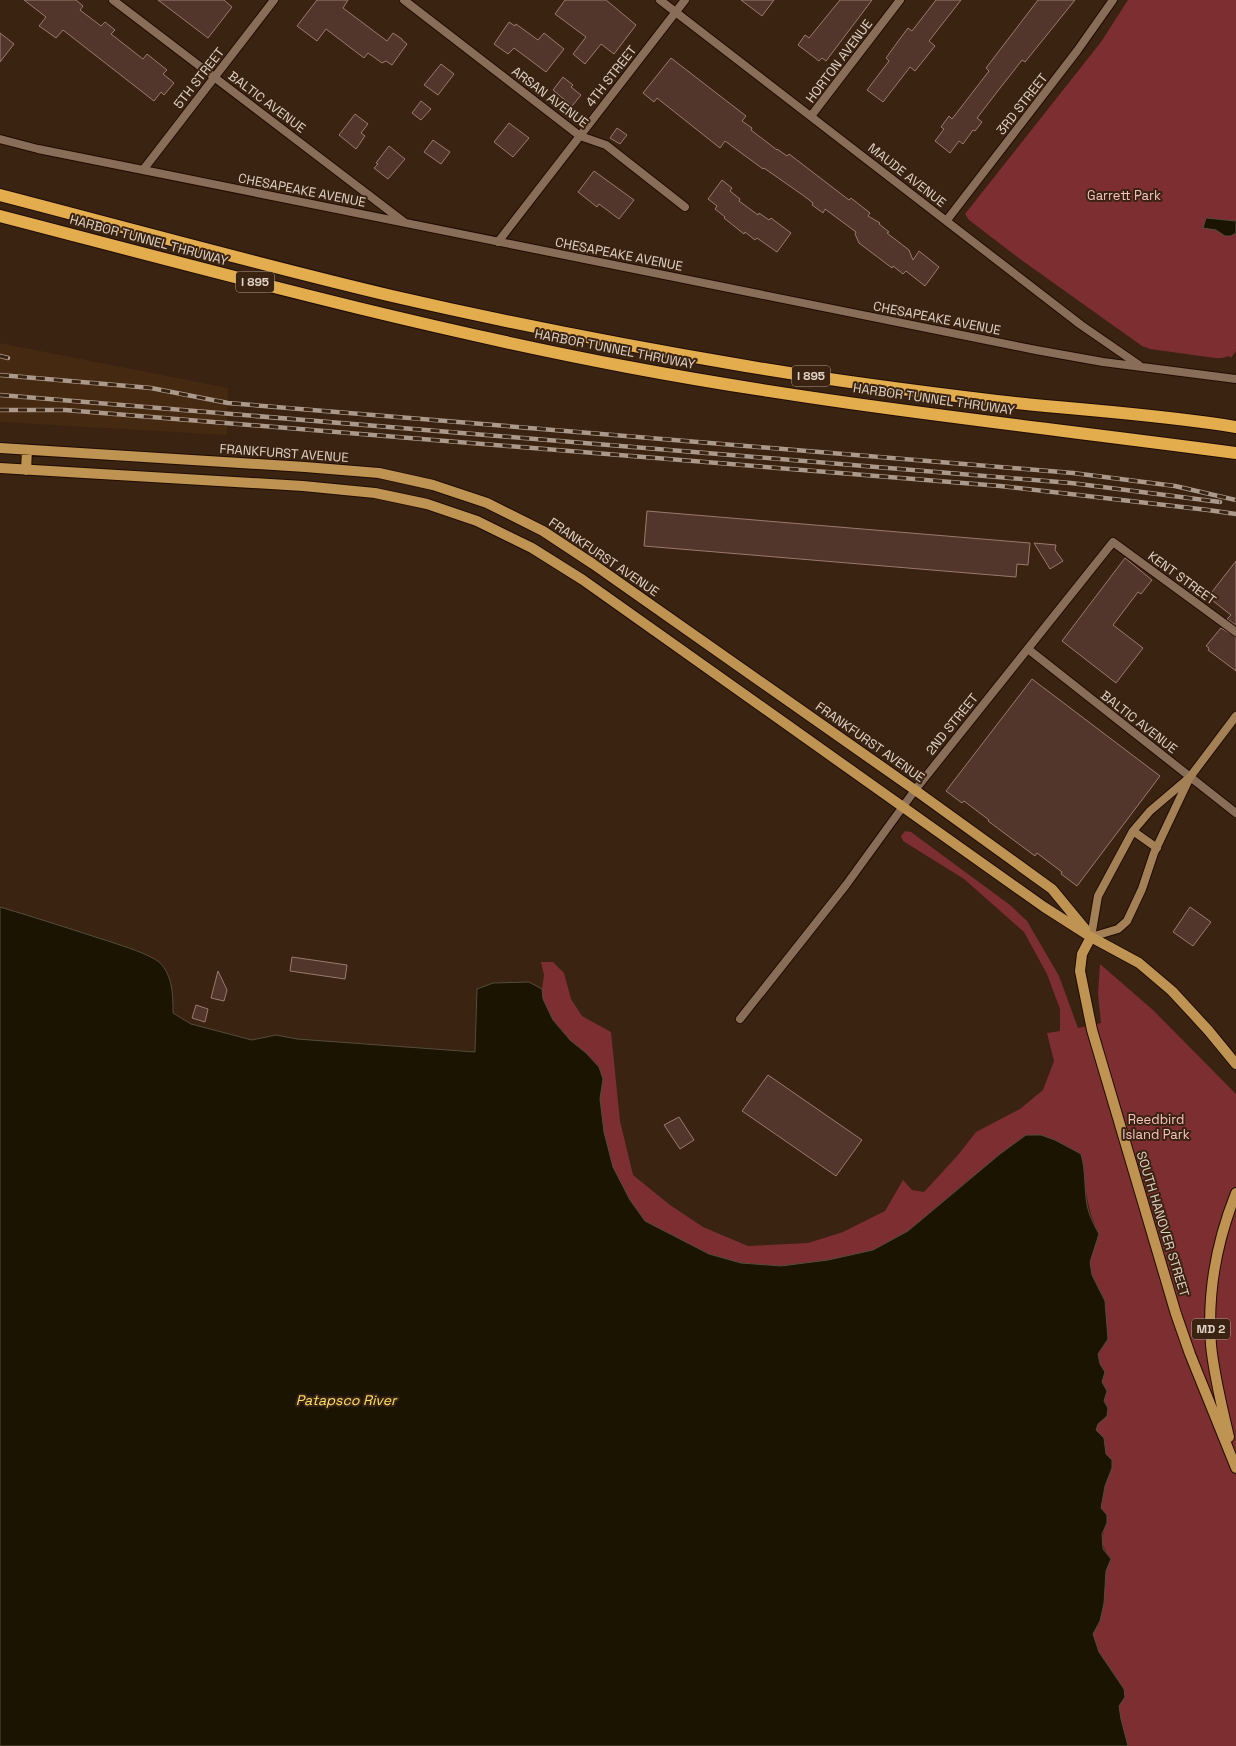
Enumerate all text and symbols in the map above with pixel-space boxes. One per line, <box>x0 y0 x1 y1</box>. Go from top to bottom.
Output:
street label: HORTON AVENUE <box>802 16 876 106</box>
street label: 4TH STREET <box>582 42 640 110</box>
street label: 5TH STREET <box>170 44 228 112</box>
street label: ARSAN AVENUE <box>508 63 592 131</box>
street label: BALTIC AVENUE <box>225 67 309 137</box>
street label: 3RD STREET <box>993 69 1052 138</box>
street label: MAUDE AVENUE <box>865 139 949 211</box>
street label: CHESAPEAKE AVENUE <box>237 169 367 211</box>
park label: Garrett Park <box>1087 187 1161 204</box>
street label: HARBOR TUNNEL THRUWAY <box>68 211 230 269</box>
street label: CHESAPEAKE AVENUE <box>554 233 684 275</box>
road number: I 895 <box>236 272 274 292</box>
street label: CHESAPEAKE AVENUE <box>872 297 1002 339</box>
street label: HARBOR TUNNEL THRUWAY <box>533 325 697 373</box>
road number: I 895 <box>792 366 830 386</box>
street label: HARBOR TUNNEL THRUWAY <box>852 379 1016 419</box>
street label: FRANKFURST AVENUE <box>219 440 349 466</box>
street label: FRANKFURST AVENUE <box>546 514 662 600</box>
street label: KENT STREET <box>1145 548 1220 609</box>
street label: BALTIC AVENUE <box>1097 687 1181 757</box>
street label: 2ND STREET <box>922 690 982 758</box>
street label: FRANKFURST AVENUE <box>812 698 928 786</box>
park label: Reedbird Island Park <box>1122 1111 1190 1143</box>
street label: SOUTH HANOVER STREET <box>1133 1149 1193 1299</box>
road number: MD 2 <box>1192 1319 1230 1339</box>
water label: Patapsco River <box>296 1391 398 1409</box>

